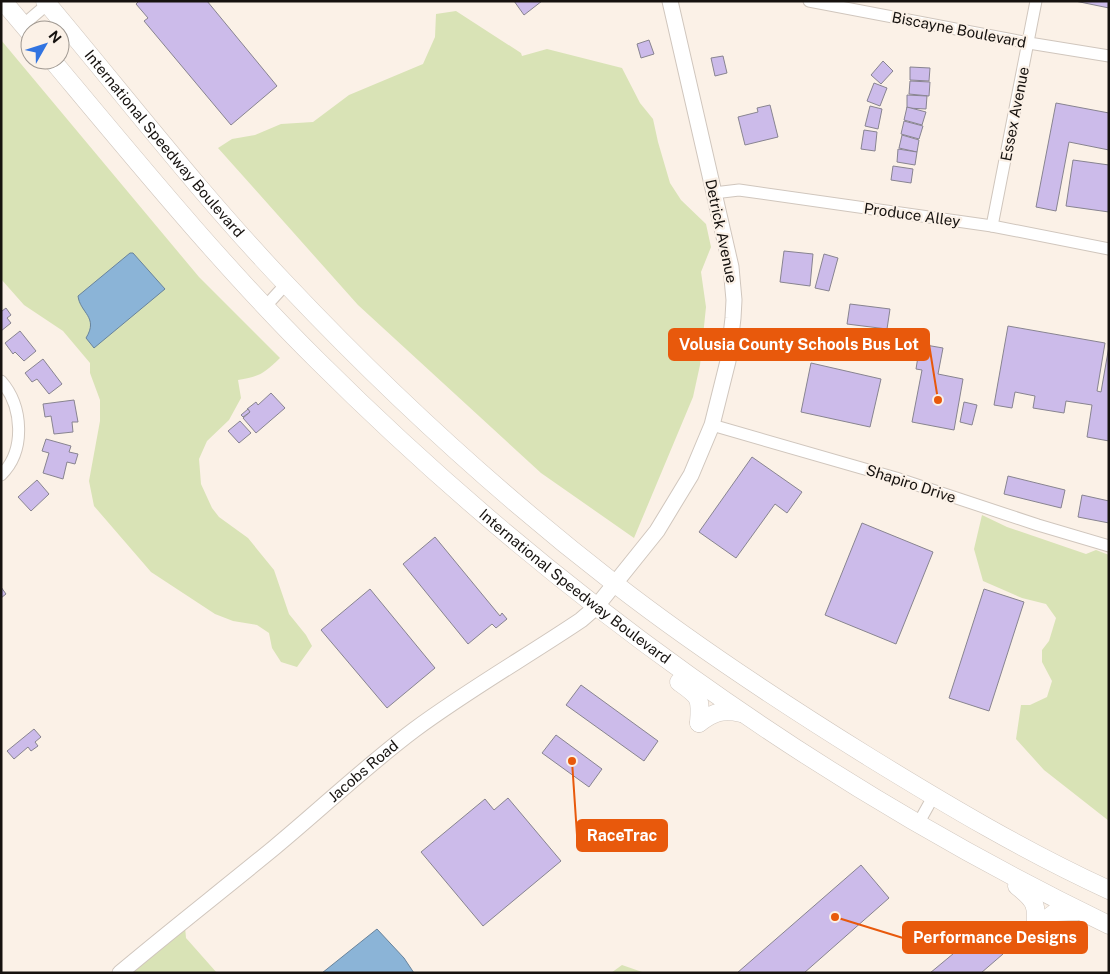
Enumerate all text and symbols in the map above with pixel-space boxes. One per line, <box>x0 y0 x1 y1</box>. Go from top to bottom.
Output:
street label: Biscayne Boulevard <box>891 8 1028 51</box>
north arrow <box>20 20 70 70</box>
text: N <box>45 28 65 46</box>
street label: International Speedway Boulevard <box>81 46 248 241</box>
street label: Essex Avenue <box>997 65 1032 163</box>
street label: Detrick Avenue <box>702 177 741 284</box>
street label: Produce Alley <box>863 199 961 230</box>
callout: Volusia County Schools Bus Lot <box>669 329 929 360</box>
text: Volusia County Schools Bus Lot <box>679 335 919 354</box>
street label: Shapiro Drive <box>864 461 958 506</box>
street label: International Speedway Boulevard <box>476 505 674 667</box>
street label: Jacobs Road <box>325 737 401 805</box>
callout: RaceTrac <box>577 820 667 851</box>
text: RaceTrac <box>587 826 657 845</box>
callout: Performance Designs <box>903 922 1087 953</box>
text: Performance Designs <box>913 928 1077 947</box>

